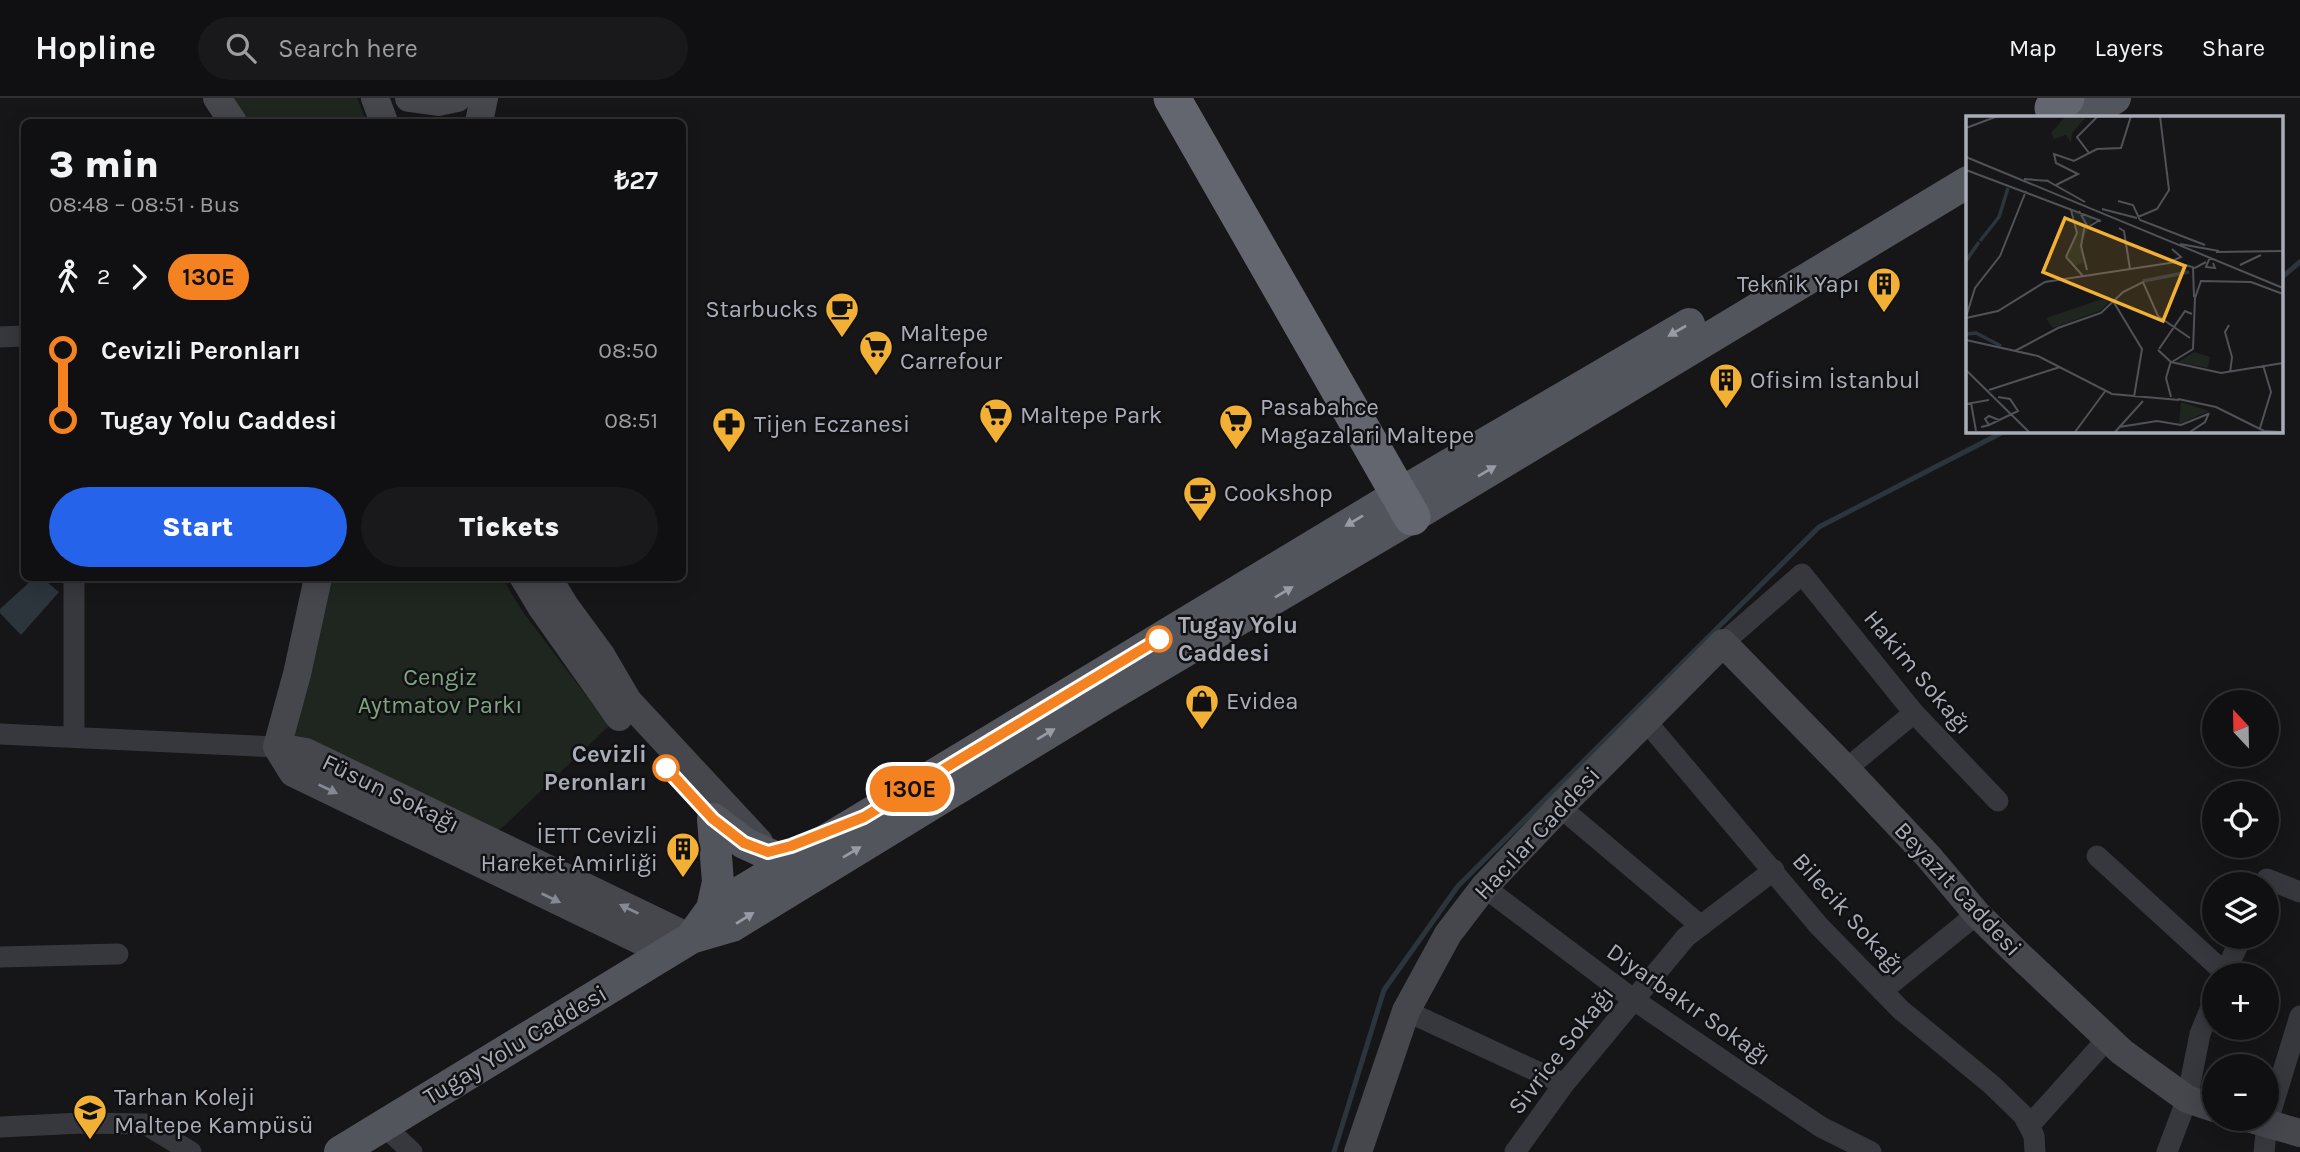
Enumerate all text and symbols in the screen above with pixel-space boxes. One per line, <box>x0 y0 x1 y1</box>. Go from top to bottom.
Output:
search box <box>198 17 688 80</box>
text: Hopline <box>35 29 156 67</box>
icon: search <box>222 29 260 67</box>
text: Search here <box>278 33 418 64</box>
text: Map <box>2009 34 2057 62</box>
text: Layers <box>2095 34 2164 62</box>
text: Share <box>2202 34 2265 62</box>
inset map <box>1966 116 2282 432</box>
text: 3 min <box>49 142 159 187</box>
text: ₺27 <box>614 165 658 196</box>
text: 08:48 – 08:51 · Bus <box>49 191 240 218</box>
icon: walk <box>49 258 87 296</box>
icon: forward <box>120 258 158 296</box>
text: 2 <box>97 263 110 290</box>
text: 130E <box>182 263 235 291</box>
building icon: Teknik Yapı <box>1865 265 1903 314</box>
place label: Teknik Yapı <box>1737 270 1860 298</box>
cafe icon: Starbucks <box>823 290 861 339</box>
place label: Starbucks <box>705 295 818 323</box>
place label: Maltepe Carrefour <box>900 319 1002 375</box>
one-way arrow <box>1667 325 1687 337</box>
supermarket icon: Maltepe Carrefour <box>857 328 895 377</box>
text: Cevizli Peronları <box>101 335 301 366</box>
text: 08:50 <box>598 337 658 364</box>
building icon: Ofisim İstanbul <box>1707 361 1745 410</box>
place label: Ofisim İstanbul <box>1750 366 1920 394</box>
place label: Pasabahce Magazalari Maltepe <box>1260 393 1474 449</box>
supermarket icon: Maltepe Park <box>977 396 1015 445</box>
place label: Maltepe Park <box>1020 401 1162 429</box>
supermarket icon: Pasabahce Magazalari Maltepe <box>1217 402 1255 451</box>
text: Tugay Yolu Caddesi <box>101 405 337 436</box>
pharmacy icon: Tijen Eczanesi <box>710 405 748 454</box>
text: 08:51 <box>604 407 658 434</box>
place label: Tijen Eczanesi <box>754 410 910 438</box>
one-way arrow <box>1477 465 1496 478</box>
cafe icon: Cookshop <box>1181 474 1219 523</box>
place label: Cookshop <box>1224 479 1333 507</box>
button: Start <box>49 487 347 567</box>
button: Tickets <box>361 487 658 567</box>
one-way arrow <box>1345 514 1364 527</box>
one-way arrow <box>1274 586 1293 599</box>
street label: Hakim Sokağı <box>1858 604 1978 740</box>
place label: Tugay Yolu Caddesi <box>1178 611 1298 667</box>
marker: Tugay Yolu Caddesi <box>1146 626 1172 652</box>
park label: Cengiz Aytmatov Parkı <box>358 663 522 719</box>
shop icon: Evidea <box>1183 682 1221 731</box>
place label: Evidea <box>1226 687 1298 715</box>
north arrow <box>2202 690 2278 766</box>
map controls <box>2202 690 2279 1131</box>
one-way arrow <box>1037 727 1056 740</box>
place label: Cevizli Peronları <box>544 740 647 796</box>
street label: Füsun Sokağı <box>318 748 464 838</box>
marker: Cevizli Peronları <box>653 755 679 781</box>
street label: Hacılar Caddesi <box>1468 761 1606 905</box>
line badge: 130E <box>861 766 959 812</box>
text: 130E <box>884 775 936 803</box>
button: locate <box>2202 781 2279 858</box>
one-way arrow <box>318 784 338 795</box>
street label: Beyazıt Caddesi <box>1889 816 2027 962</box>
place label: İETT Cevizli Hareket Amirliği <box>481 821 658 877</box>
building icon: İETT Cevizli Hareket Amirliği <box>664 830 702 879</box>
one-way arrow <box>843 846 862 859</box>
street label: Bilecik Sokağı <box>1787 847 1911 981</box>
button: layers <box>2202 872 2279 949</box>
one-way arrow <box>541 892 561 903</box>
one-way arrow <box>619 903 639 914</box>
one-way arrow <box>735 912 754 925</box>
street label: Diyarbakır Sokağı <box>1602 937 1776 1071</box>
button: + <box>2202 963 2279 1040</box>
street label: Tugay Yolu Caddesi <box>418 979 612 1111</box>
street label: Sivrice Sokağı <box>1502 980 1620 1120</box>
button: − <box>2202 1054 2279 1131</box>
place label: Tarhan Koleji Maltepe Kampüsü <box>114 1083 314 1139</box>
school or university icon: Tarhan Koleji Maltepe Kampüsü <box>71 1092 109 1141</box>

